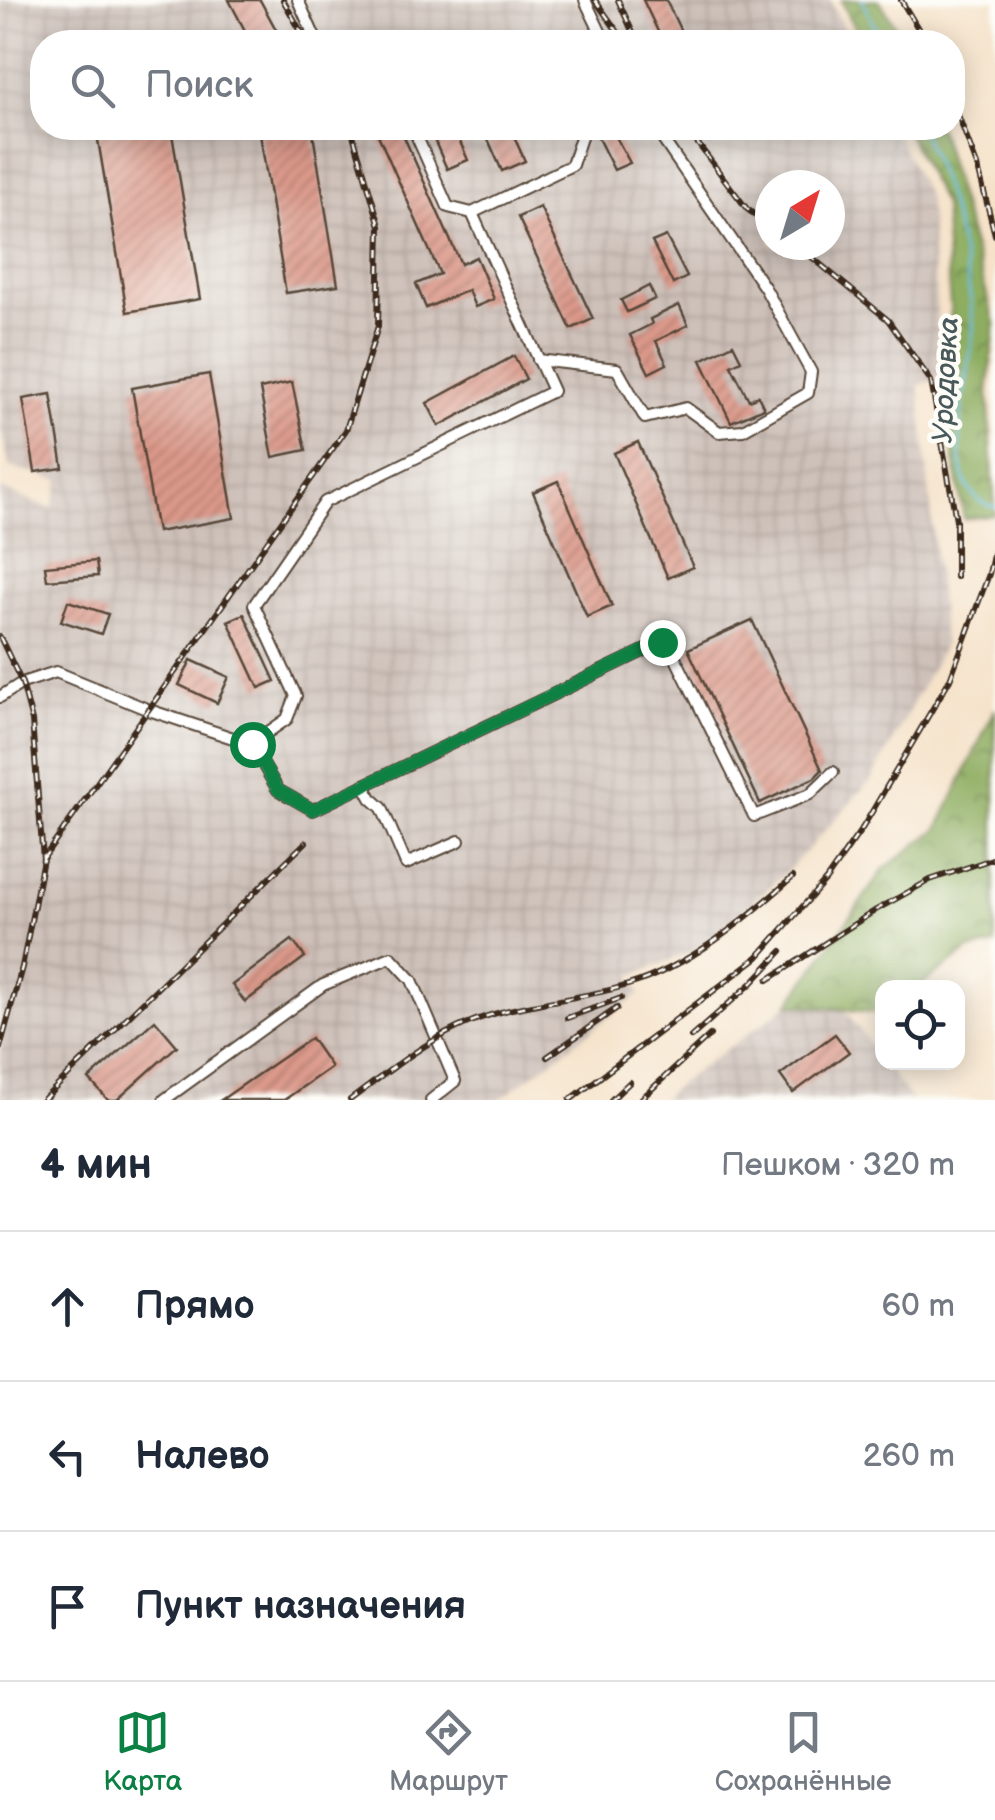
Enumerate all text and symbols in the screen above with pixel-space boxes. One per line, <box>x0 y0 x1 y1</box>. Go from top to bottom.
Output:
search box <box>30 30 965 140</box>
icon: search <box>65 58 120 113</box>
text: Поиск <box>145 63 253 108</box>
north arrow <box>755 170 845 260</box>
water label: Уродовка <box>926 316 966 444</box>
route end <box>640 620 686 666</box>
route start <box>230 722 276 768</box>
map controls <box>875 980 965 1070</box>
button: locate <box>875 980 965 1070</box>
text: 4 мин <box>40 1140 152 1191</box>
text: Пешком · 320 m <box>721 1146 955 1185</box>
icon: ahead <box>40 1279 95 1334</box>
text: Прямо <box>135 1284 254 1329</box>
text: 60 m <box>882 1287 955 1326</box>
icon: left <box>40 1429 95 1484</box>
text: Налево <box>135 1434 270 1479</box>
text: 260 m <box>863 1437 955 1476</box>
icon: arrive <box>40 1579 95 1634</box>
text: Пункт назначения <box>135 1584 466 1629</box>
tab: Карта <box>103 1705 182 1798</box>
tab: Маршрут <box>389 1705 508 1798</box>
tab: Сохранённые <box>715 1705 892 1798</box>

